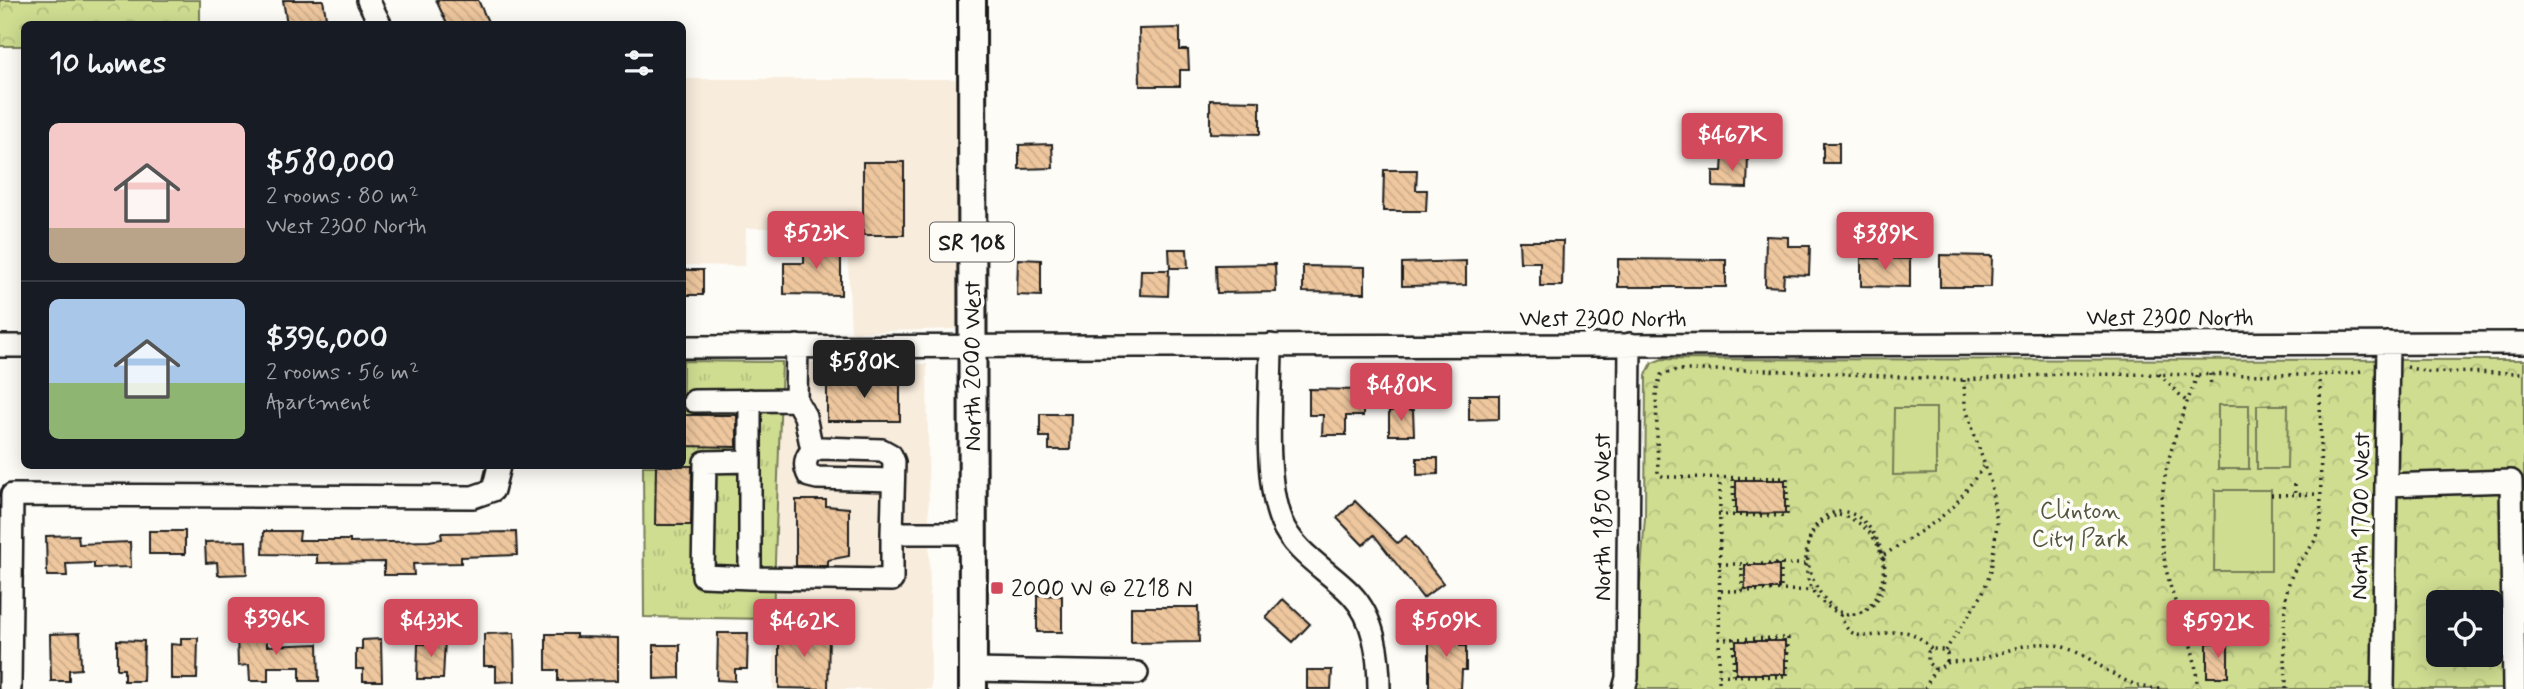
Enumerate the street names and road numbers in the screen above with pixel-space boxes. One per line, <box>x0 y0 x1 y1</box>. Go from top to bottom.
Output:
road number: SR 108 <box>930 222 1014 262</box>
street label: North 2000 West <box>958 280 989 452</box>
street label: West 2300 North <box>2086 303 2254 334</box>
street label: West 2300 North <box>1519 304 1687 335</box>
street label: North 1700 West <box>2345 431 2378 601</box>
street label: North 1850 West <box>1588 432 1619 601</box>

